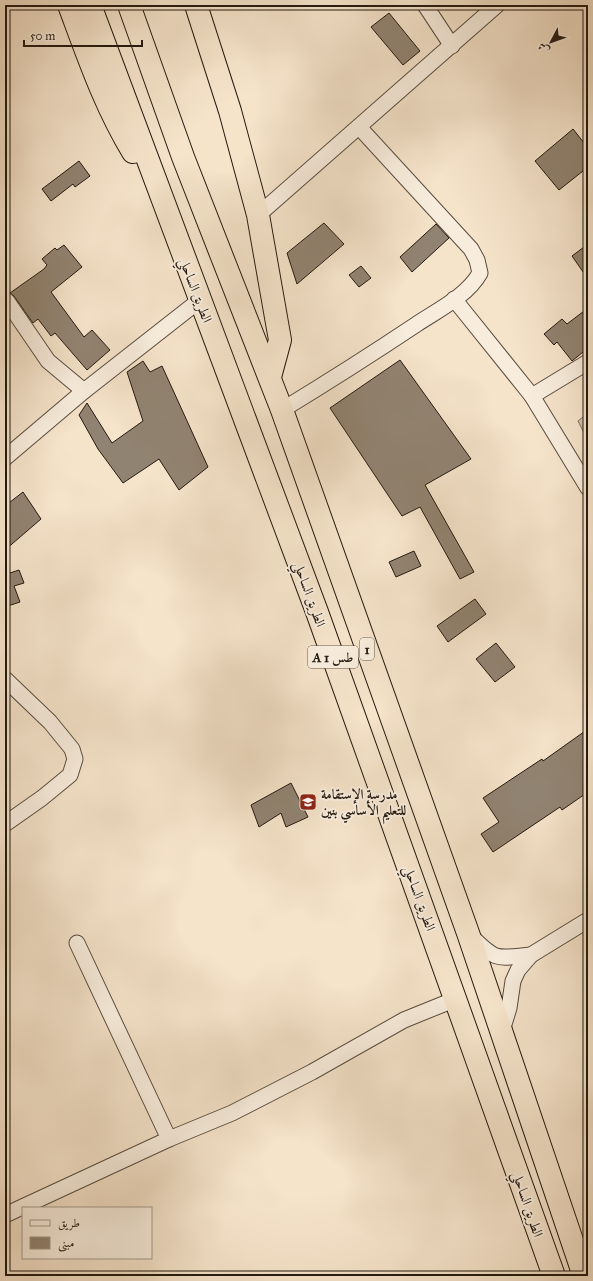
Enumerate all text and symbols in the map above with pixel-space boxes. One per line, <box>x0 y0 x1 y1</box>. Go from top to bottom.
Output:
scale bar <box>24 22 142 48</box>
north arrow <box>531 22 571 62</box>
text: 50 m <box>30 29 55 43</box>
text: ش <box>535 40 552 57</box>
street label: الطريق الساحلي <box>172 255 216 327</box>
street label: الطريق الساحلي <box>286 559 329 631</box>
road number: 1 <box>360 638 374 660</box>
road number: A 1 طس <box>308 646 358 668</box>
place label: مدرسة اﻹستقامة للتعليم اﻷساسي بنين <box>321 786 406 825</box>
school or university icon: مدرسة اﻹستقامة للتعليم اﻷساسي بنين <box>298 792 318 812</box>
street label: الطريق الساحلي <box>396 863 439 935</box>
street label: الطريق الساحلي <box>505 1169 547 1241</box>
legend <box>22 1207 152 1259</box>
text: طريق <box>58 1216 80 1231</box>
text: مبنى <box>58 1236 74 1252</box>

